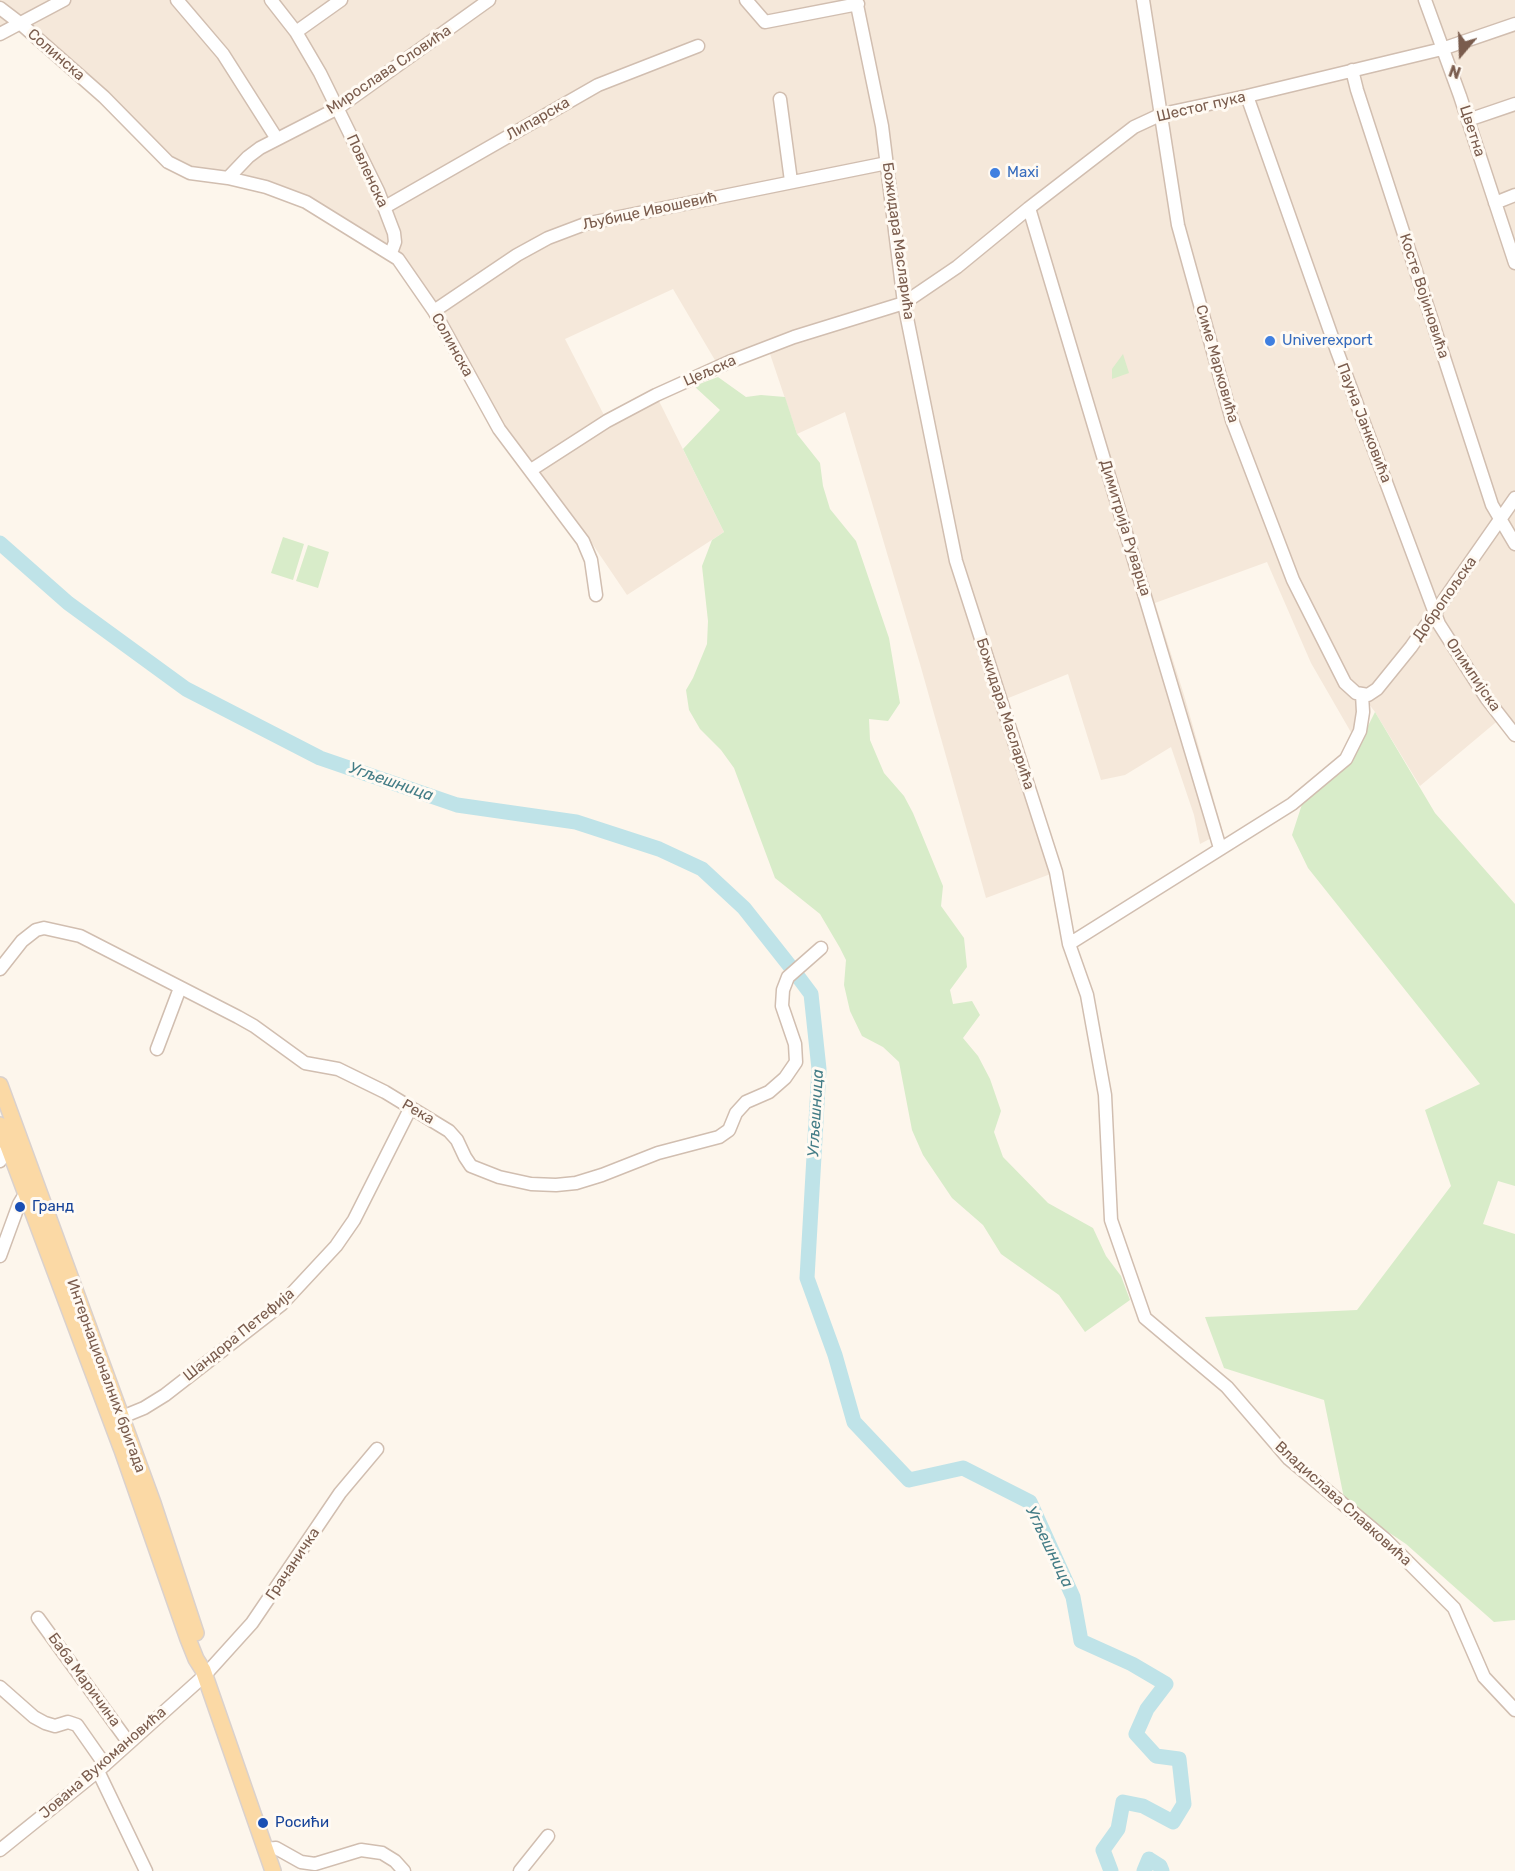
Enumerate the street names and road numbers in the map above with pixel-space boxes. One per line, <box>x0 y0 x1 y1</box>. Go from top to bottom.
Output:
street label: Мирослава Словића <box>323 22 455 118</box>
street label: Солинска <box>24 25 88 85</box>
street label: Шестог пука <box>1155 88 1247 126</box>
street label: Липарска <box>503 94 573 144</box>
street label: Цветна <box>1455 103 1489 159</box>
street label: Повленска <box>342 132 392 210</box>
street label: Божидара Масларића <box>878 161 918 321</box>
street label: Љубице Ивошевић <box>581 188 719 234</box>
street label: Косте Војиновића <box>1395 231 1453 361</box>
street label: Симе Марковића <box>1192 303 1242 425</box>
street label: Солинска <box>427 310 477 380</box>
street label: Цељска <box>681 351 739 391</box>
street label: Пауна Јанковића <box>1333 361 1395 485</box>
street label: Димитрија Руварца <box>1096 458 1154 598</box>
street label: Добропољска <box>1409 553 1481 645</box>
street label: Олимпијска <box>1442 635 1504 715</box>
street label: Божидара Масларића <box>972 636 1038 792</box>
street label: Река <box>399 1096 437 1128</box>
street label: Интернационалних бригада <box>63 1277 149 1475</box>
street label: Шандора Петефија <box>180 1285 298 1385</box>
street label: Владислава Славковића <box>1271 1438 1415 1570</box>
street label: Грачаничка <box>262 1524 324 1604</box>
street label: Баба Маричина <box>44 1630 124 1730</box>
street label: Јована Вукомановића <box>36 1703 170 1823</box>

